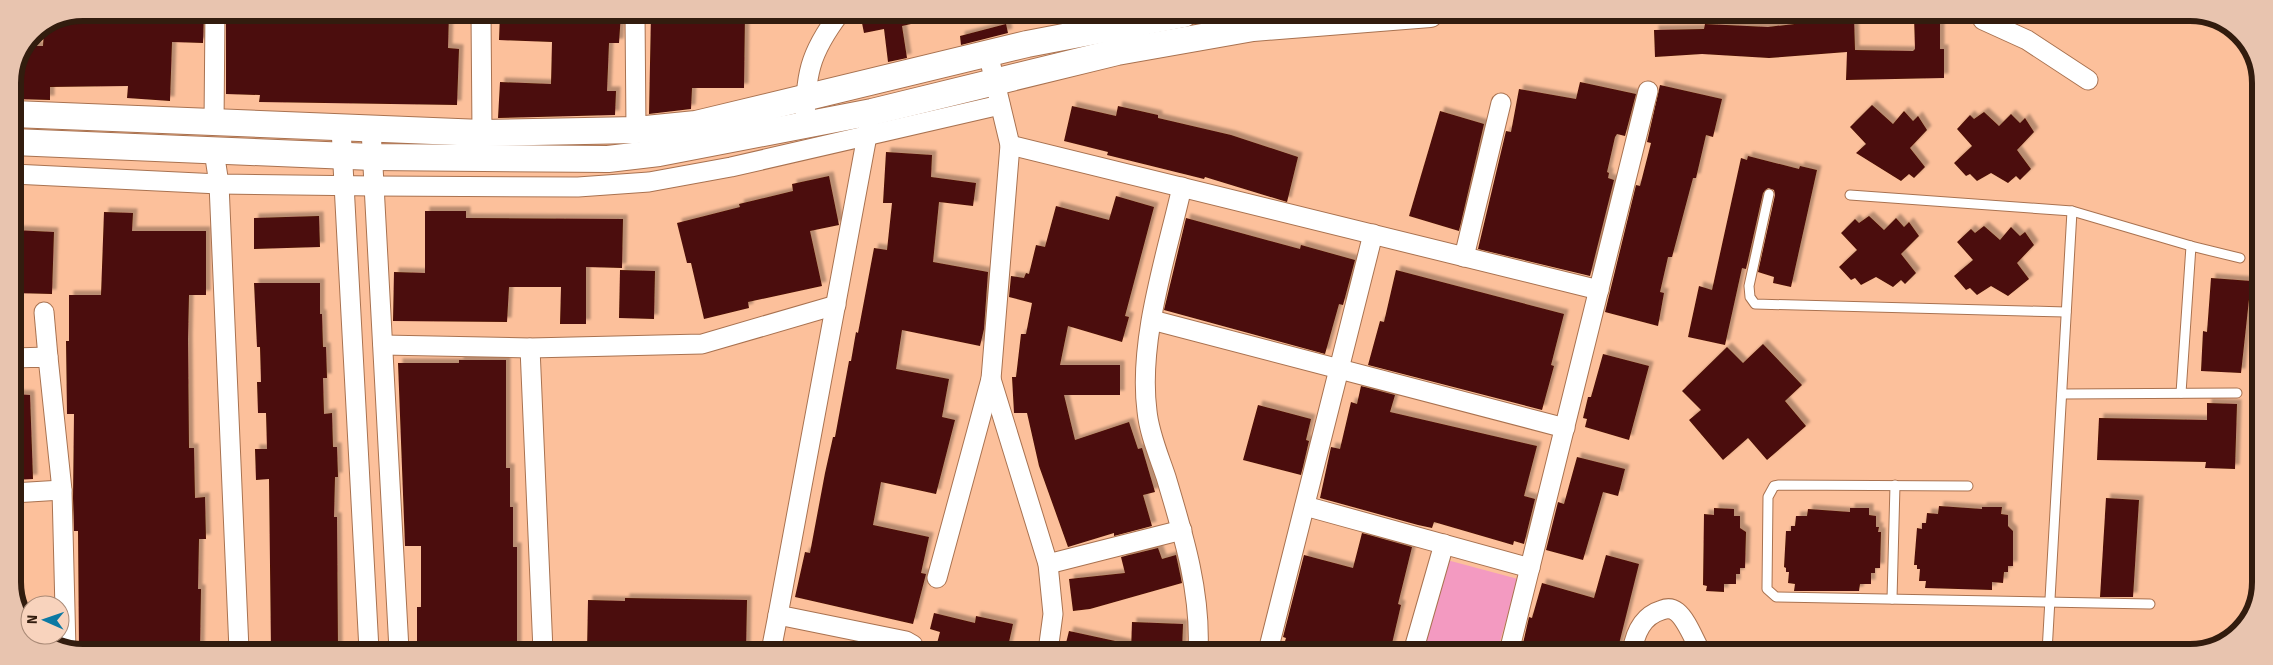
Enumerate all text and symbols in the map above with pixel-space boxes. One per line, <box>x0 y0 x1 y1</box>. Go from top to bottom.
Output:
north arrow <box>20 595 70 645</box>
text: N <box>24 615 41 625</box>

